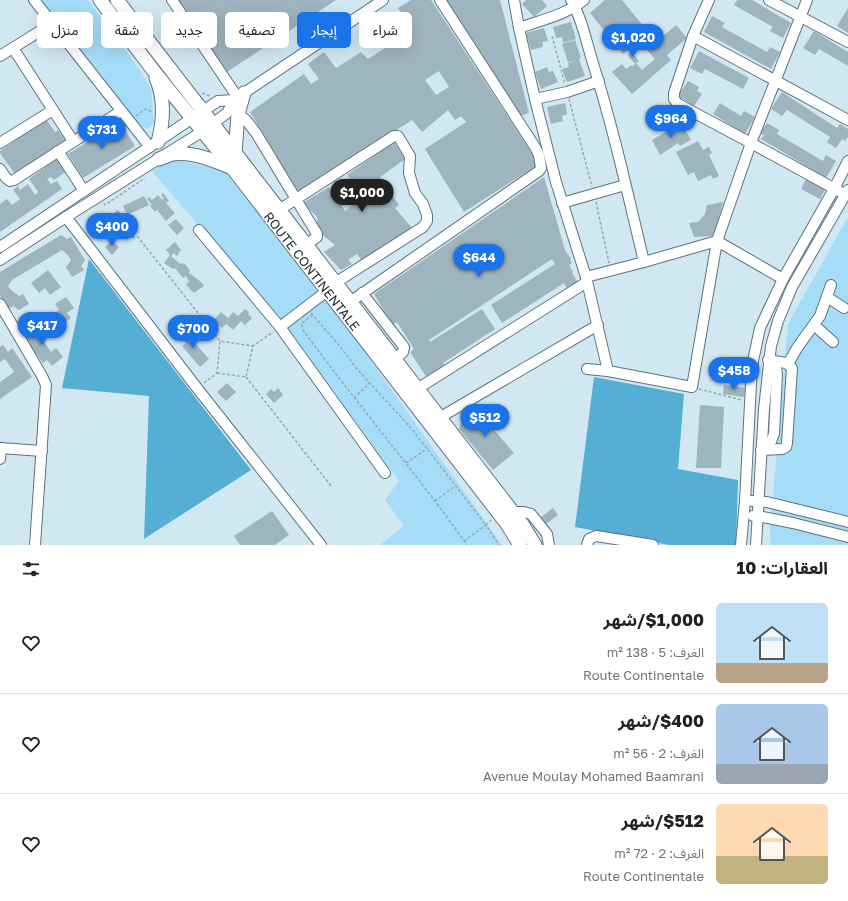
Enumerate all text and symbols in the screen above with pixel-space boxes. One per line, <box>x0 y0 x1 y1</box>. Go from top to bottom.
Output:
chip: منزل <box>37 12 93 48</box>
chip: شقة <box>101 12 153 48</box>
chip: جديد <box>161 12 217 48</box>
chip: تصفية <box>225 12 289 48</box>
chip: إيجار <box>297 12 351 48</box>
chip: شراء <box>359 12 412 48</box>
pin: $1,020 <box>600 24 666 58</box>
text: $1,020 <box>611 29 655 45</box>
pin: $964 <box>647 105 695 139</box>
text: $964 <box>654 110 688 126</box>
pin: $731 <box>78 116 126 150</box>
text: $731 <box>87 121 117 137</box>
pin: $1,000 <box>329 179 395 213</box>
text: $1,000 <box>340 184 384 200</box>
street label: ROUTE CONTINENTALE <box>261 208 363 334</box>
pin: $400 <box>88 213 136 247</box>
text: $400 <box>95 218 129 234</box>
pin: $644 <box>455 244 503 278</box>
text: $644 <box>462 249 496 265</box>
pin: $417 <box>18 312 66 346</box>
pin: $700 <box>169 315 217 349</box>
text: $417 <box>27 317 57 333</box>
text: $700 <box>177 320 209 336</box>
pin: $458 <box>710 357 758 391</box>
text: $458 <box>717 362 751 378</box>
pin: $512 <box>461 404 509 438</box>
text: $512 <box>469 409 501 425</box>
text: العقارات: 10 <box>736 557 828 578</box>
icon: filters <box>20 558 42 580</box>
text: $1,000/شهر <box>604 609 704 630</box>
icon: home <box>748 619 796 667</box>
icon: heart <box>20 632 42 654</box>
text: الغرف: 5 · 138 m² <box>607 644 704 660</box>
text: Route Continentale <box>583 667 704 683</box>
text: $400/شهر <box>618 710 704 731</box>
icon: home <box>748 720 796 768</box>
icon: heart <box>20 733 42 755</box>
text: الغرف: 2 · 56 m² <box>613 745 704 761</box>
text: Avenue Moulay Mohamed Baamrani <box>483 768 704 784</box>
text: $512/شهر <box>621 810 704 831</box>
icon: home <box>748 820 796 868</box>
icon: heart <box>20 833 42 855</box>
text: الغرف: 2 · 72 m² <box>614 845 704 861</box>
text: Route Continentale <box>583 868 704 884</box>

